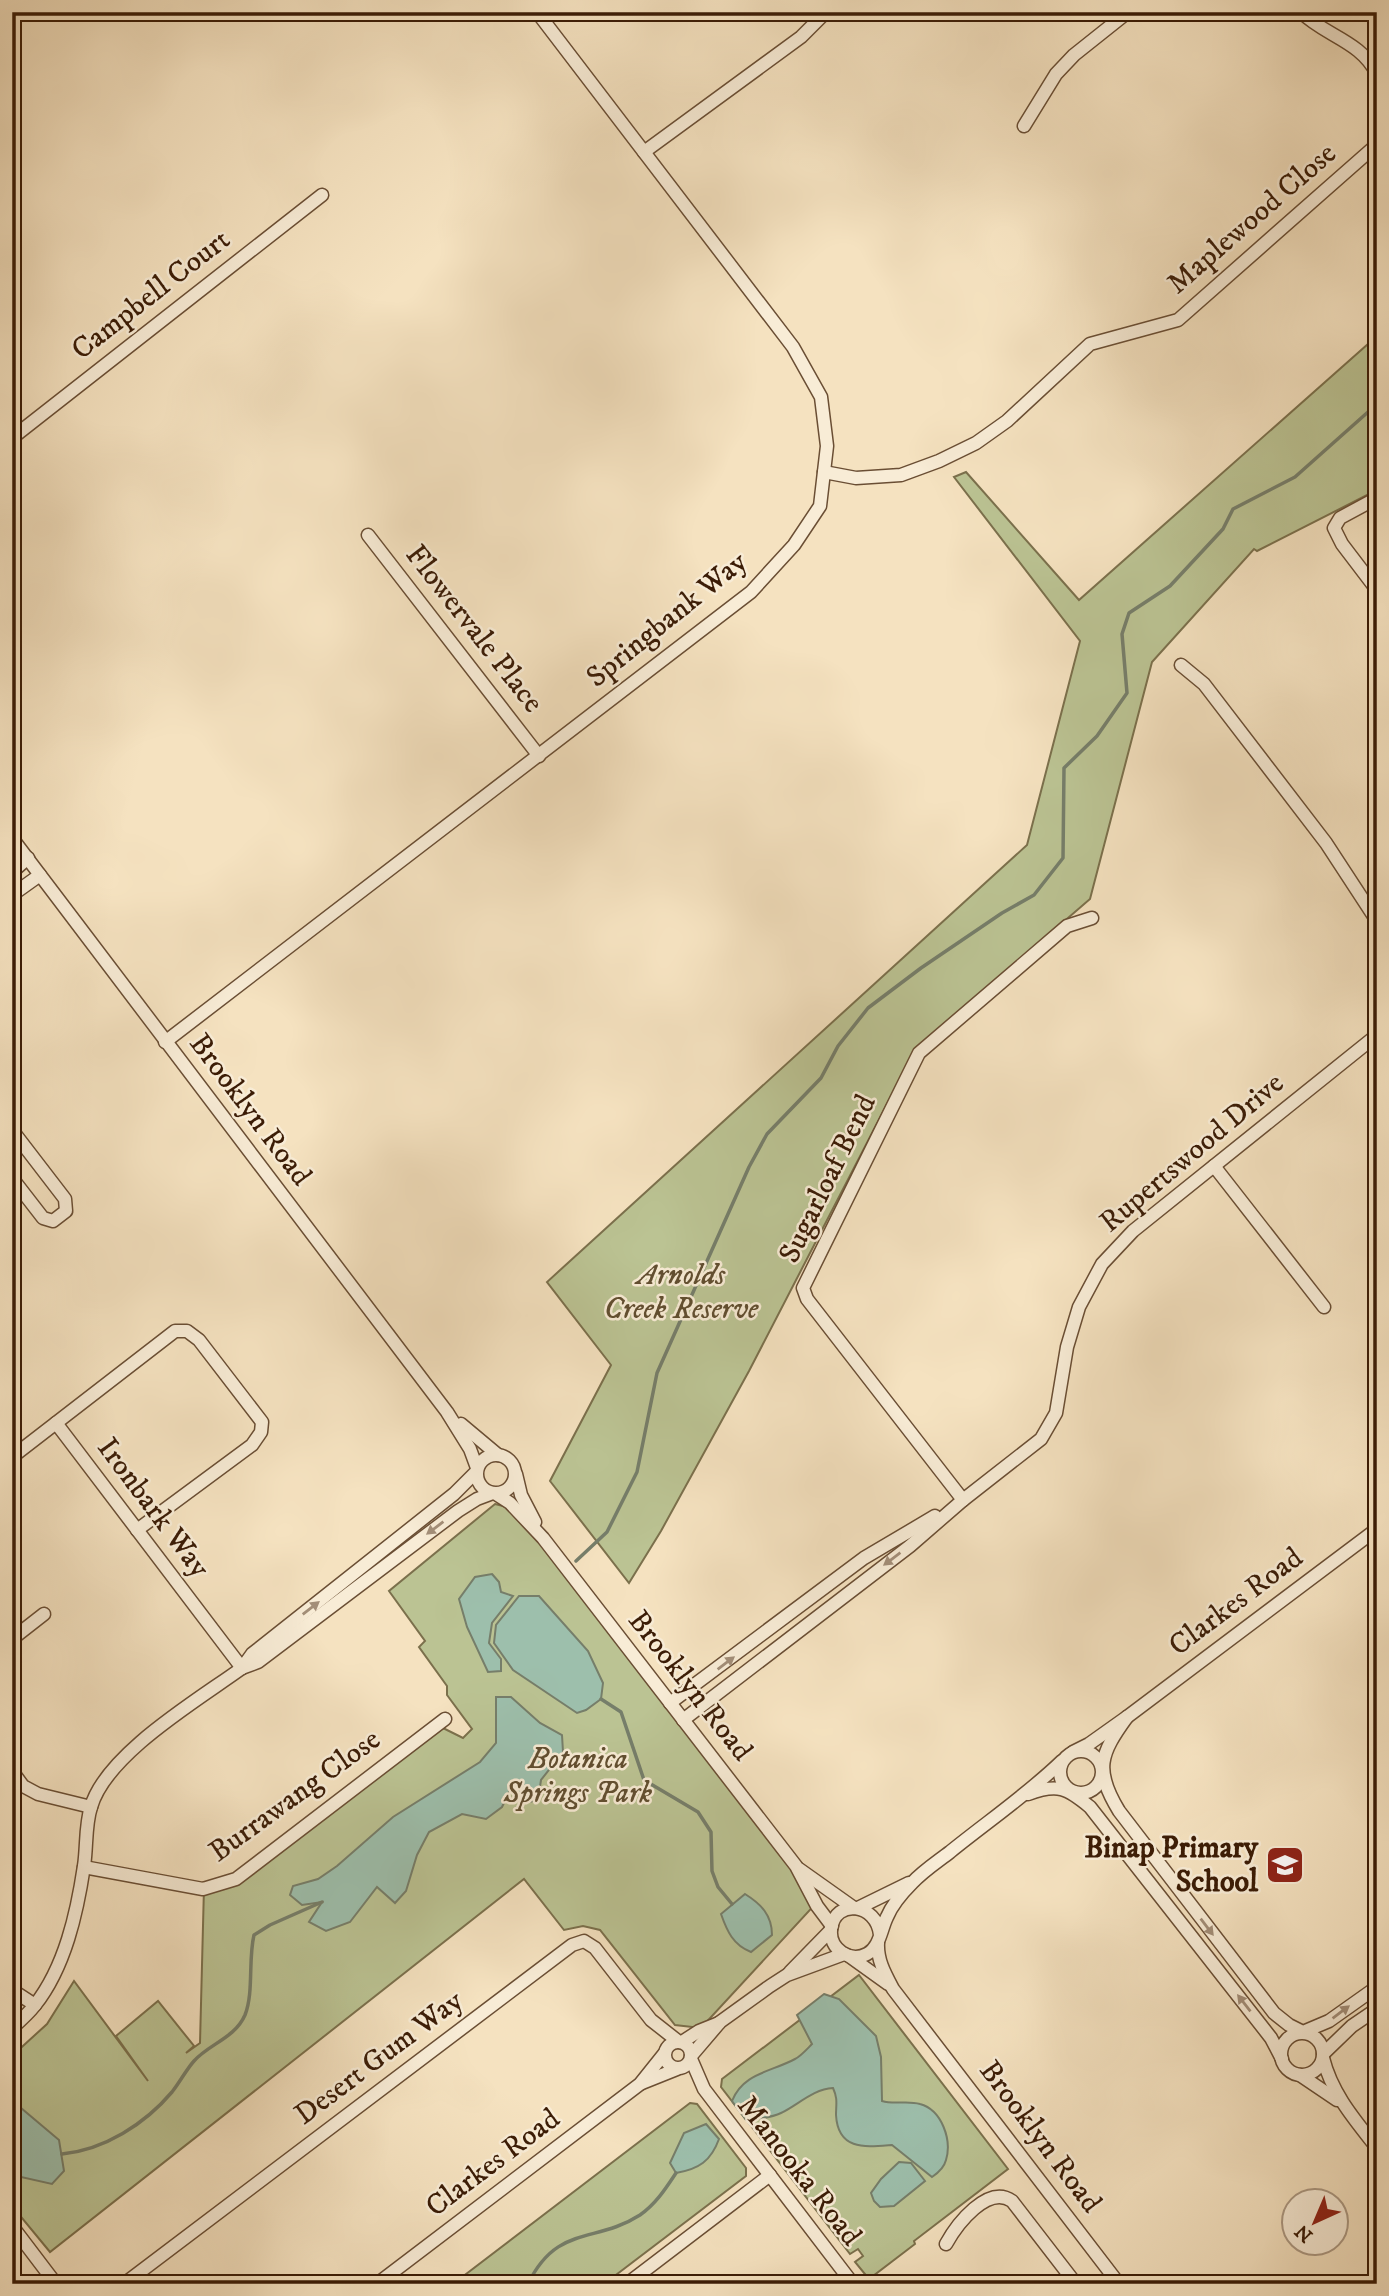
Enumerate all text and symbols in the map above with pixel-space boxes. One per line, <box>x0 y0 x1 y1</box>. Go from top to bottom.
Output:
street label: Maplewood Close <box>1160 135 1344 303</box>
street label: Campbell Court <box>64 222 238 368</box>
street label: Flowervale Place <box>397 538 551 720</box>
street label: Springbank Way <box>579 543 755 696</box>
street label: Brooklyn Road <box>181 1027 319 1193</box>
street label: Rupertswood Drive <box>1092 1065 1292 1241</box>
street label: Sugarloaf Bend <box>771 1089 885 1269</box>
park label: Arnolds Creek Reserve <box>604 1257 759 1328</box>
street label: Ironbark Way <box>88 1431 218 1586</box>
one-way arrow <box>426 1521 444 1535</box>
street label: Clarkes Road <box>1162 1540 1310 1664</box>
one-way arrow <box>883 1552 901 1566</box>
one-way arrow <box>302 1600 320 1615</box>
street label: Brooklyn Road <box>620 1603 760 1769</box>
one-way arrow <box>716 1656 734 1671</box>
street label: Burrawang Close <box>202 1721 388 1871</box>
park label: Botanica Springs Park <box>503 1741 653 1812</box>
place label: Binap Primary School <box>1085 1830 1259 1901</box>
school or university icon: Binap Primary School <box>1264 1844 1306 1886</box>
one-way arrow <box>1200 1918 1214 1936</box>
street label: Desert Gum Way <box>287 1982 471 2133</box>
one-way arrow <box>1237 1994 1251 2012</box>
one-way arrow <box>1332 2006 1350 2020</box>
street label: Brooklyn Road <box>971 2054 1109 2220</box>
street label: Manooka Road <box>729 2088 869 2254</box>
street label: Clarkes Road <box>419 2101 567 2225</box>
north arrow <box>1280 2188 1350 2258</box>
text: N <box>1290 2219 1318 2247</box>

